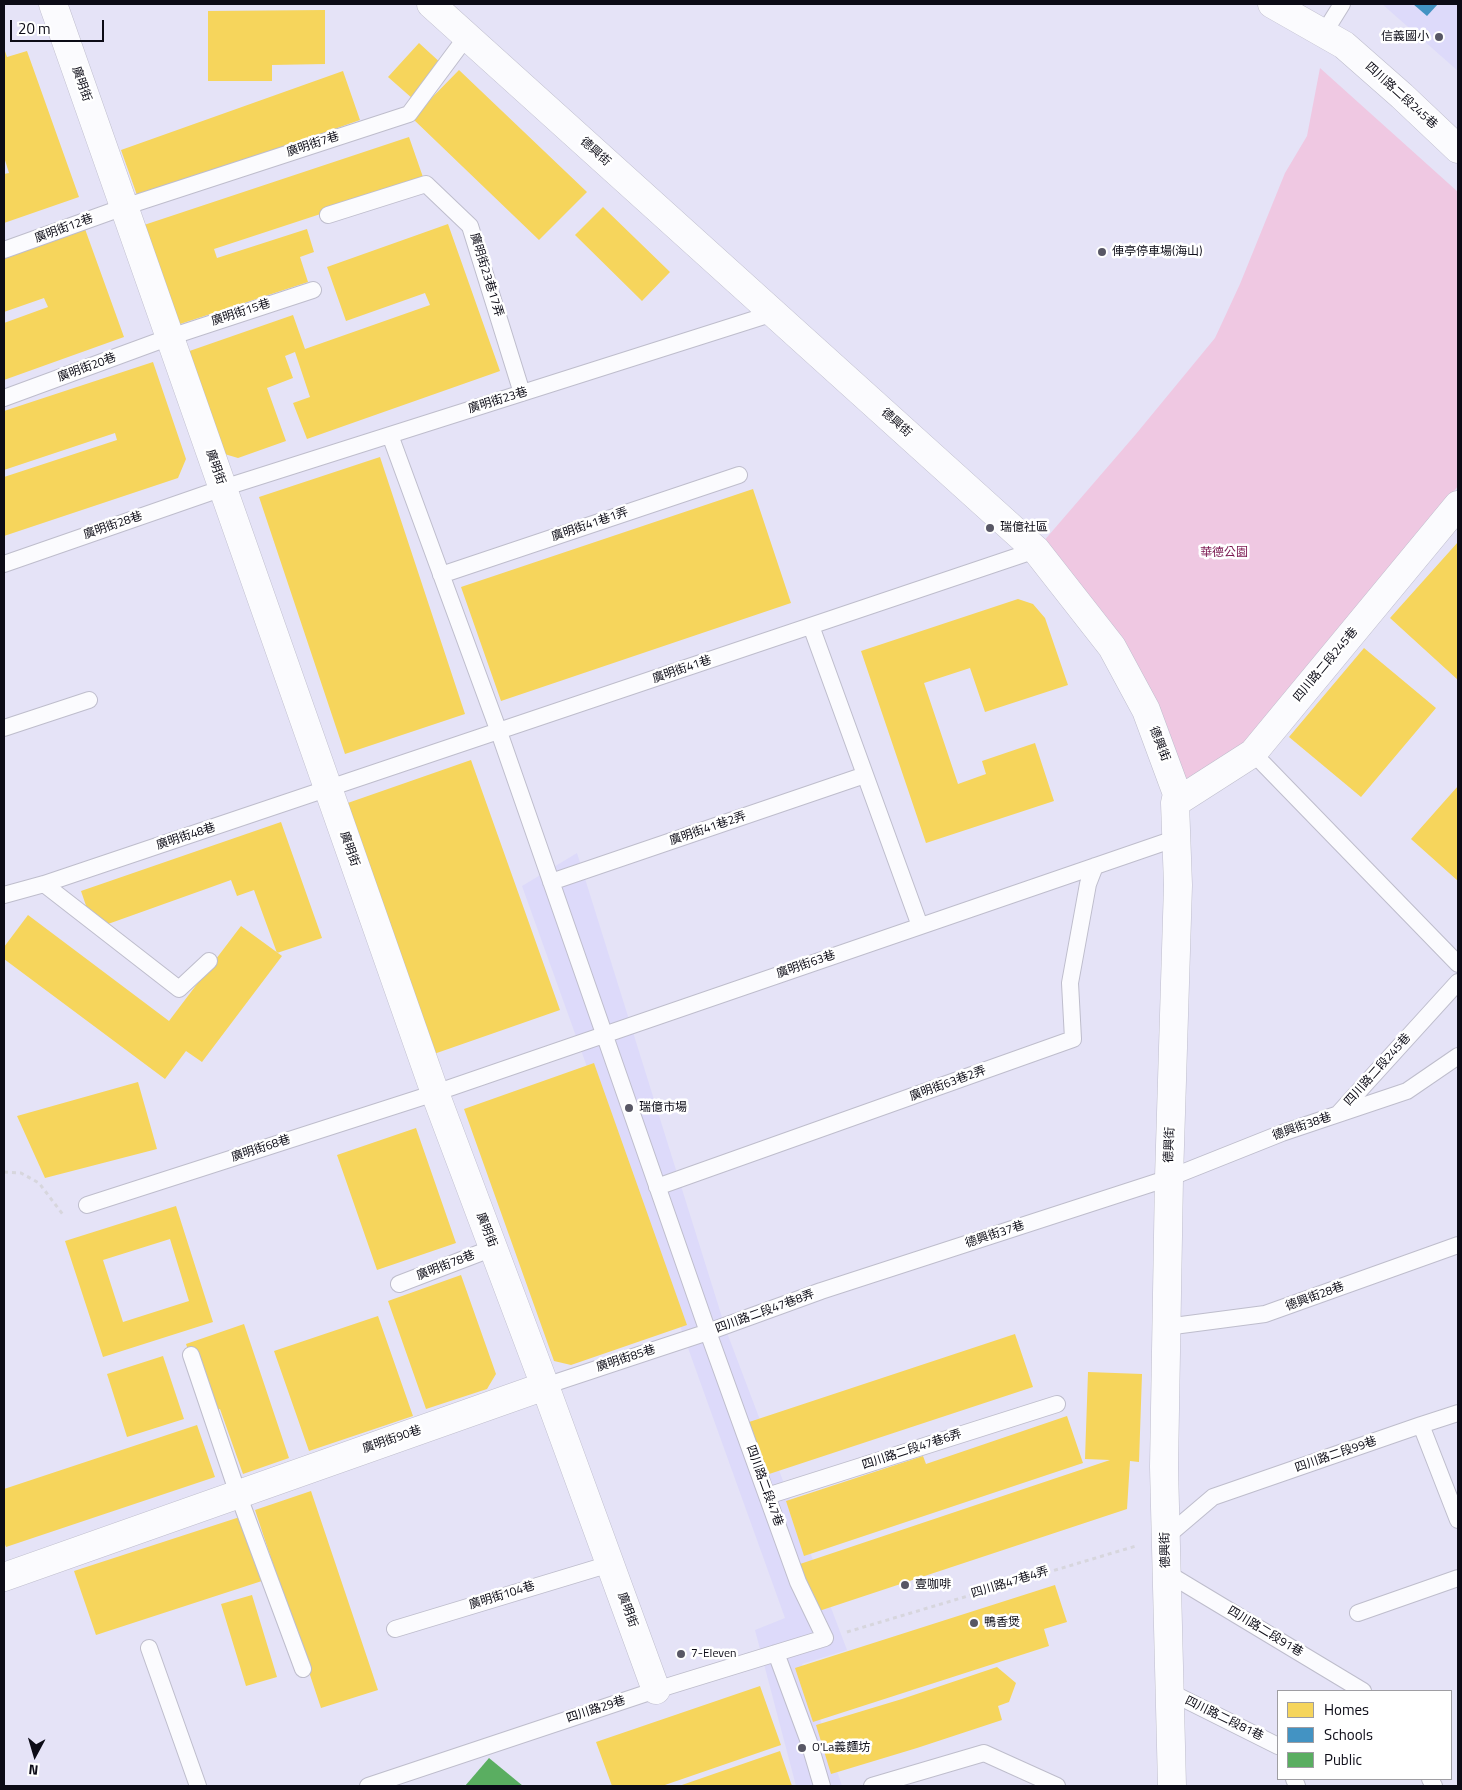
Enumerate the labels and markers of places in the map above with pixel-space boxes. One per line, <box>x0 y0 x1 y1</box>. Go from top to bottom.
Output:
place label: 信義國小 <box>1381 30 1429 44</box>
marker: 信義國小 <box>1433 31 1445 43</box>
place label: 俥亭停車場(海山) <box>1112 245 1202 259</box>
marker: 俥亭停車場(海山) <box>1096 246 1108 258</box>
place label: 瑞億社區 <box>1000 521 1048 535</box>
marker: 瑞億社區 <box>984 522 996 534</box>
place label: 瑞億市場 <box>639 1101 687 1115</box>
marker: 瑞億市場 <box>623 1102 635 1114</box>
place label: 壹咖啡 <box>915 1578 951 1592</box>
marker: 壹咖啡 <box>899 1579 911 1591</box>
place label: 鴨香煲 <box>984 1616 1020 1630</box>
marker: 鴨香煲 <box>968 1617 980 1629</box>
place label: 7-Eleven <box>691 1647 737 1661</box>
marker: 7-Eleven <box>675 1648 687 1660</box>
place label: O'La義麵坊 <box>812 1741 870 1755</box>
marker: O'La義麵坊 <box>796 1742 808 1754</box>

